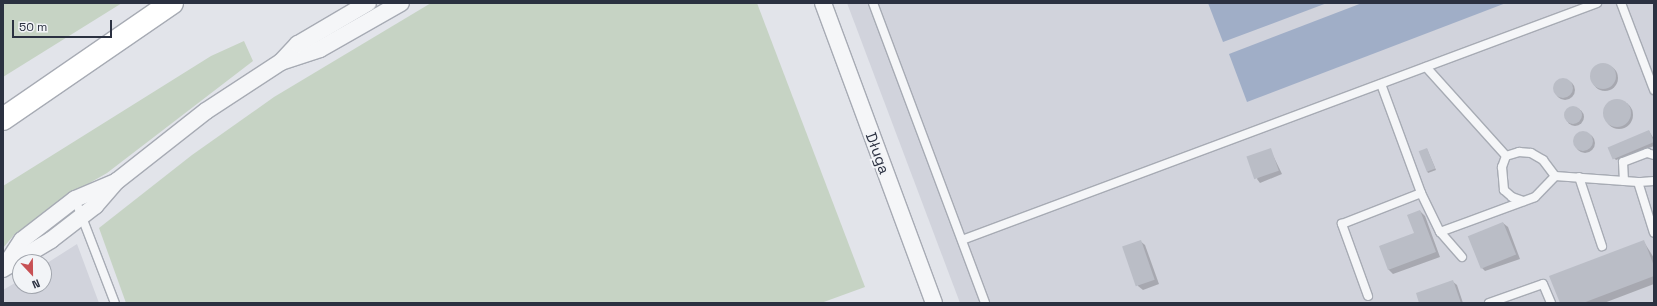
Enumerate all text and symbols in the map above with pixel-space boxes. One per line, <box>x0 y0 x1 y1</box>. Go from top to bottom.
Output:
scale bar <box>14 12 114 38</box>
text: 50 m <box>19 19 47 35</box>
street label: Długa <box>862 130 894 176</box>
north arrow <box>12 254 52 294</box>
text: N <box>30 276 42 292</box>

